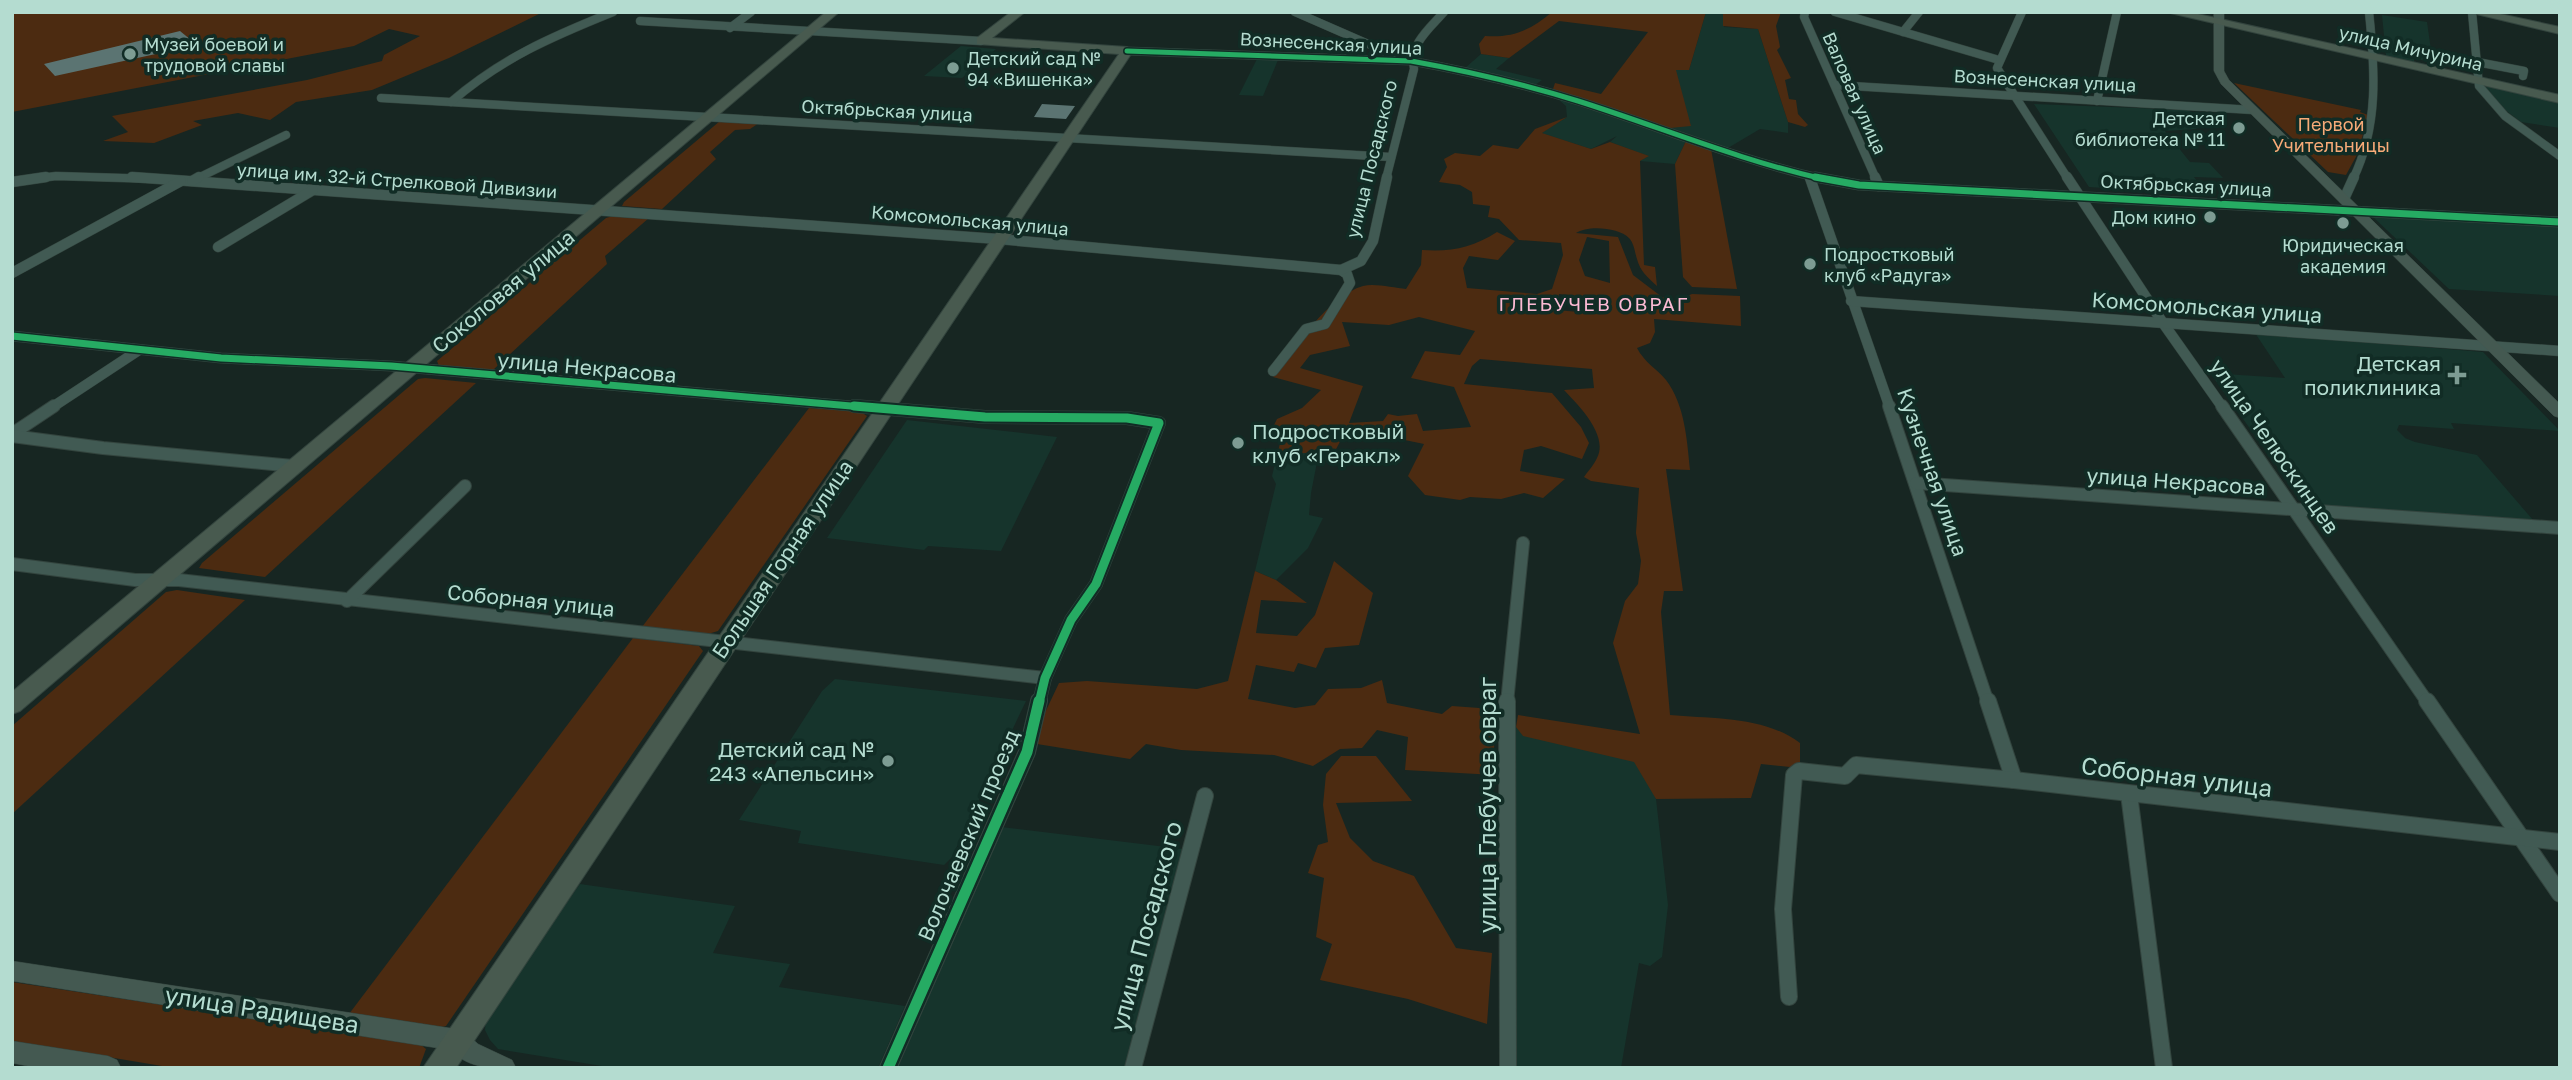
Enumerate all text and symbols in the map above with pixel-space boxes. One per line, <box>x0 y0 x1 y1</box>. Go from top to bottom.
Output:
street label: улица Мичурина <box>2337 21 2485 75</box>
street label: Вознесенская улица <box>1239 27 1423 59</box>
street label: Валовая улица <box>1818 29 1892 157</box>
place label: Музей боевой и трудовой славы <box>144 33 285 76</box>
marker: Музей боевой и трудовой славы <box>122 46 138 62</box>
place label: Детский сад № 94 «Вишенка» <box>967 47 1101 90</box>
marker: Детский сад № 94 «Вишенка» <box>945 60 961 76</box>
street label: Вознесенская улица <box>1953 64 2137 96</box>
street label: улица Посадского <box>1341 78 1401 240</box>
street label: Октябрьская улица <box>801 95 973 125</box>
place label: Детская библиотека № 11 <box>2075 107 2225 150</box>
park label: Первой Учительницы <box>2272 113 2390 156</box>
marker: Детская библиотека № 11 <box>2231 120 2247 136</box>
street label: улица им. 32-й Стрелковой Дивизии <box>236 158 558 202</box>
street label: Октябрьская улица <box>2100 170 2272 200</box>
street label: Комсомольская улица <box>870 200 1070 240</box>
place label: Дом кино <box>2112 206 2196 228</box>
marker: Дом кино <box>2202 209 2218 225</box>
marker: Юридическая академия <box>2335 215 2351 231</box>
street label: Соколовая улица <box>426 224 580 358</box>
place label: Юридическая академия <box>2282 234 2404 277</box>
place label: Подростковый клуб «Радуга» <box>1824 243 1955 286</box>
marker: Подростковый клуб «Радуга» <box>1802 256 1818 272</box>
street label: Комсомольская улица <box>2091 286 2323 328</box>
district label: ГЛЕБУЧЕВ ОВРАГ <box>1499 292 1689 315</box>
street label: улица Некрасова <box>496 346 678 388</box>
place label: Детская поликлиника <box>2304 350 2441 400</box>
street label: улица Челюскинцев <box>2205 354 2345 538</box>
marker: Детская поликлиника <box>2447 365 2467 385</box>
street label: Кузнечная улица <box>1892 384 1974 560</box>
place label: Подростковый клуб «Геракл» <box>1252 418 1404 468</box>
marker: Подростковый клуб «Геракл» <box>1230 435 1246 451</box>
street label: Большая Горная улица <box>706 455 858 663</box>
street label: улица Некрасова <box>2086 462 2266 500</box>
street label: Соборная улица <box>446 578 616 622</box>
street label: улица Глебучев овраг <box>1472 677 1501 933</box>
street label: Волочаевский проезд <box>912 725 1024 945</box>
place label: Детский сад № 243 «Апельсин» <box>709 736 874 786</box>
street label: Соборная улица <box>2080 750 2274 802</box>
marker: Детский сад № 243 «Апельсин» <box>880 753 896 769</box>
street label: улица Посадского <box>1103 818 1187 1034</box>
street label: улица Радищева <box>163 979 361 1039</box>

